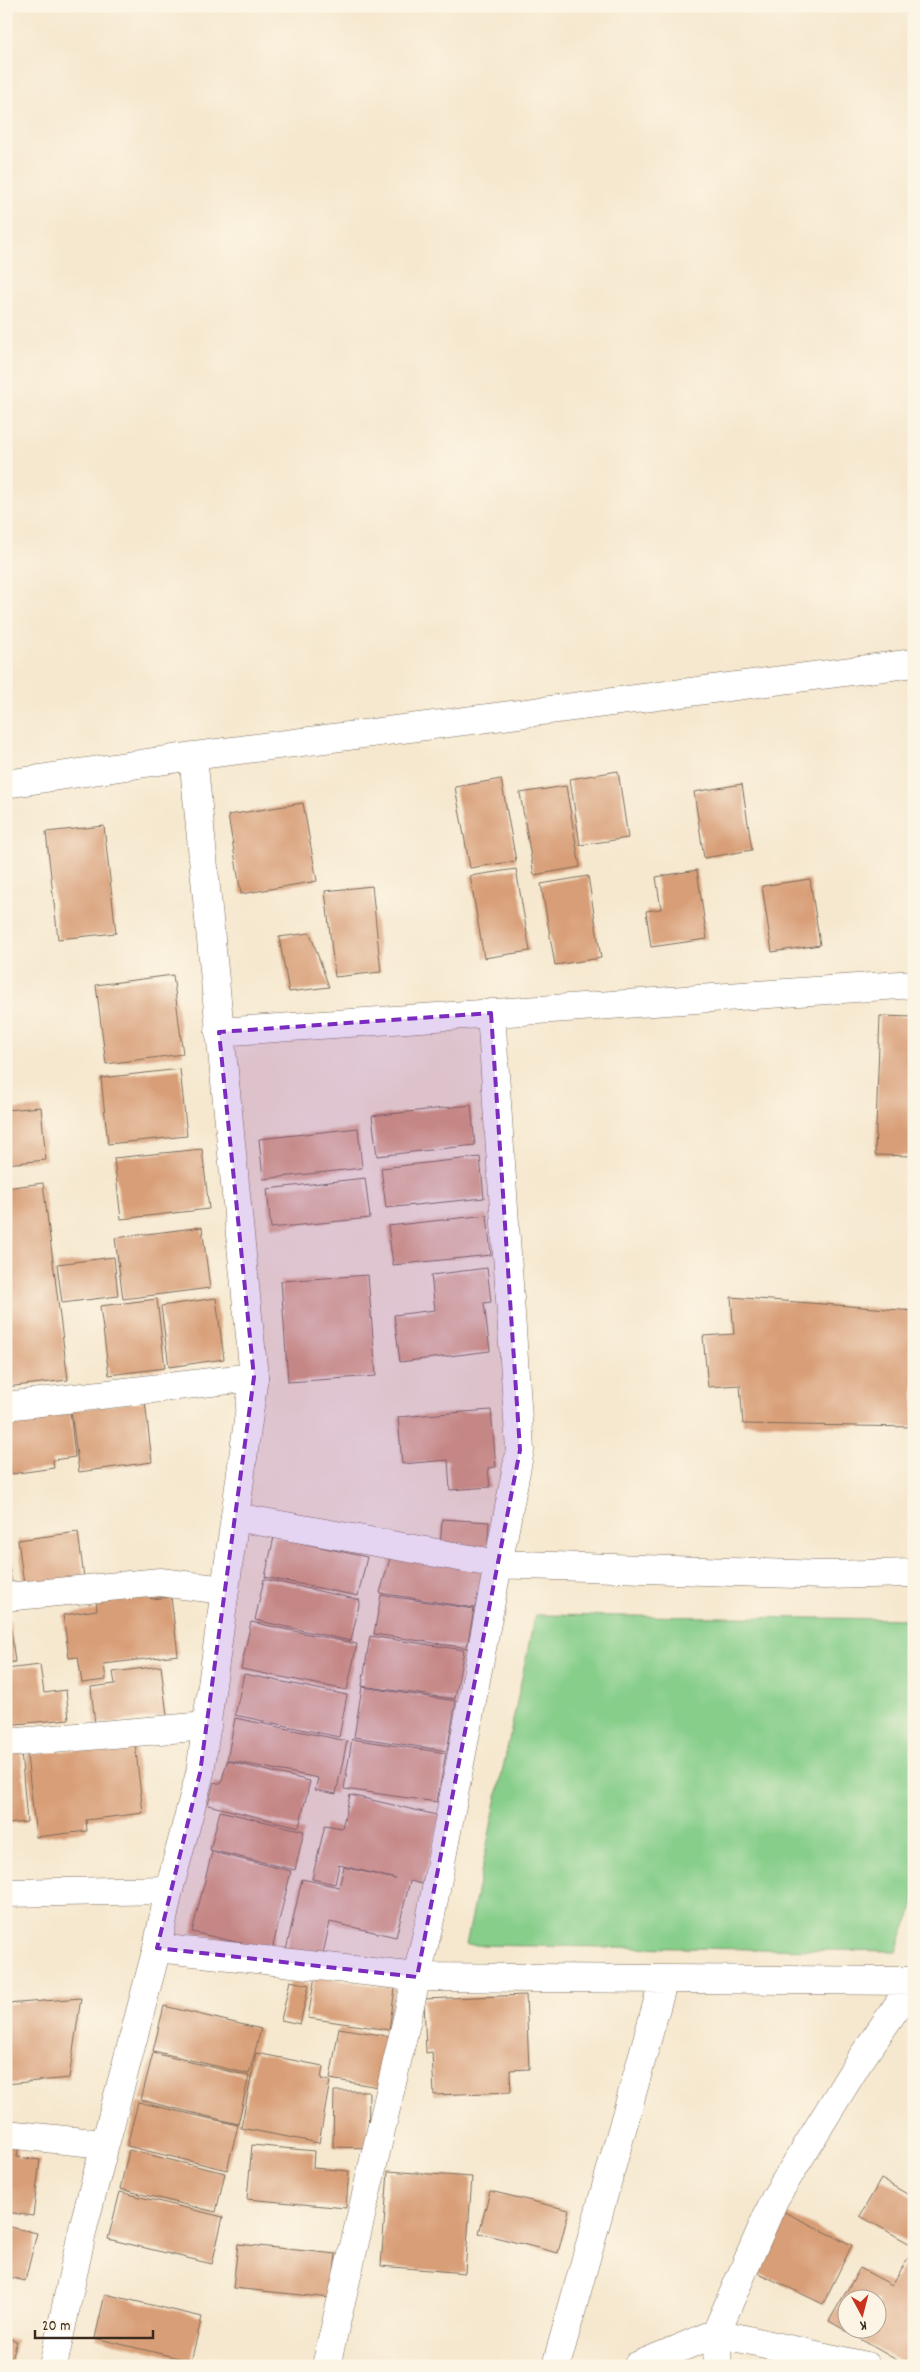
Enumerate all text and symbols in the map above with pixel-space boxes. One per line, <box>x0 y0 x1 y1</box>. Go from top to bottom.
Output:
north arrow <box>838 2290 888 2340</box>
scale bar <box>35 2307 152 2339</box>
text: K <box>858 2315 868 2335</box>
text: 20 m <box>42 2316 70 2338</box>

